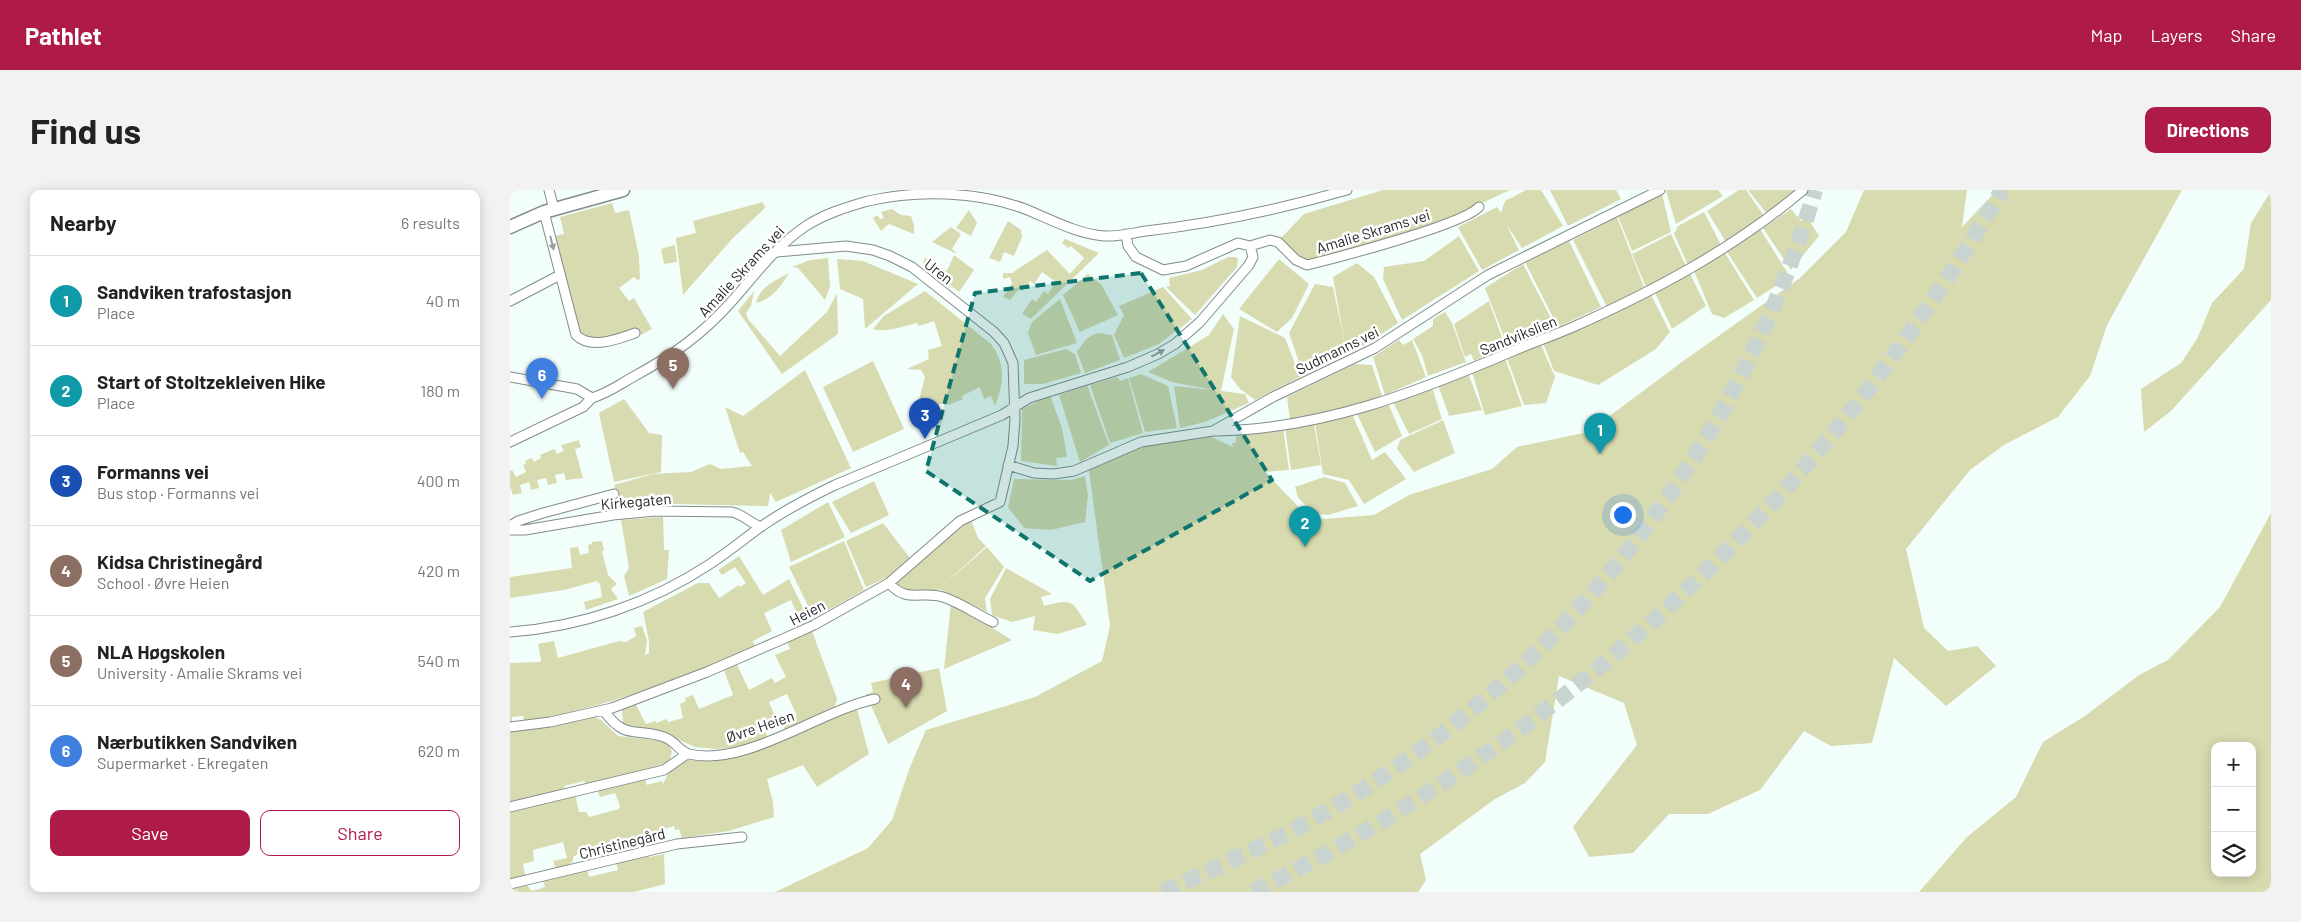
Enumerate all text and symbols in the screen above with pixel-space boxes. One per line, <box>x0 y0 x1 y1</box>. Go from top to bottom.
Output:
text: Pathlet <box>25 21 102 50</box>
text: Map <box>2090 24 2122 46</box>
text: Layers <box>2150 24 2203 46</box>
text: Share <box>2231 24 2276 46</box>
button: Directions <box>2145 107 2271 153</box>
text: Find us <box>30 109 141 151</box>
street label: Amalie Skrams vei <box>1314 205 1432 257</box>
text: Nearby <box>50 210 116 235</box>
text: 6 results <box>401 213 460 232</box>
street label: Amalie Skrams vei <box>694 222 788 320</box>
one-way arrow <box>548 236 556 251</box>
street label: Uren <box>921 254 957 288</box>
text: Sandviken trafostasjon <box>97 280 292 303</box>
text: 1 <box>63 291 69 310</box>
text: 40 m <box>426 291 460 310</box>
text: Place <box>97 303 135 322</box>
street label: Sandvikslien <box>1477 311 1559 359</box>
street label: Sudmanns vei <box>1293 322 1381 378</box>
pin: 5 <box>657 348 689 389</box>
one-way arrow <box>1151 349 1165 358</box>
pin: 6 <box>526 358 558 399</box>
text: Start of Stoltzekleiven Hike <box>97 370 326 393</box>
text: 2 <box>62 381 70 400</box>
text: 180 m <box>421 381 460 400</box>
text: Place <box>97 393 135 412</box>
pin: 3 <box>909 398 941 439</box>
pin: 1 <box>1584 413 1616 454</box>
text: Formanns vei <box>97 460 209 483</box>
text: 3 <box>62 471 70 490</box>
text: 400 m <box>417 471 460 490</box>
text: Bus stop · Formanns vei <box>97 483 259 502</box>
street label: Kirkegaten <box>600 489 672 513</box>
your location <box>1610 502 1636 528</box>
pin: 2 <box>1289 506 1321 547</box>
text: Kidsa Christinegård <box>97 550 263 573</box>
text: 4 <box>61 561 71 580</box>
text: 420 m <box>417 561 460 580</box>
text: School · Øvre Heien <box>97 573 229 592</box>
street label: Heien <box>786 595 828 629</box>
text: NLA Høgskolen <box>97 640 225 663</box>
text: 5 <box>62 651 70 670</box>
text: 540 m <box>417 651 460 670</box>
text: University · Amalie Skrams vei <box>97 663 302 682</box>
pin: 4 <box>890 667 922 708</box>
street label: Øvre Heien <box>724 706 796 746</box>
text: Nærbutikken Sandviken <box>97 730 297 753</box>
text: 6 <box>62 741 70 760</box>
text: 620 m <box>418 741 460 760</box>
map controls <box>2211 742 2256 877</box>
button: + <box>2211 742 2256 787</box>
text: Supermarket · Ekregaten <box>97 753 268 772</box>
button: − <box>2211 787 2256 832</box>
button: Save <box>50 810 250 856</box>
button: Share <box>260 810 460 856</box>
street label: Christinegård <box>577 824 667 862</box>
button: layers <box>2211 832 2256 877</box>

